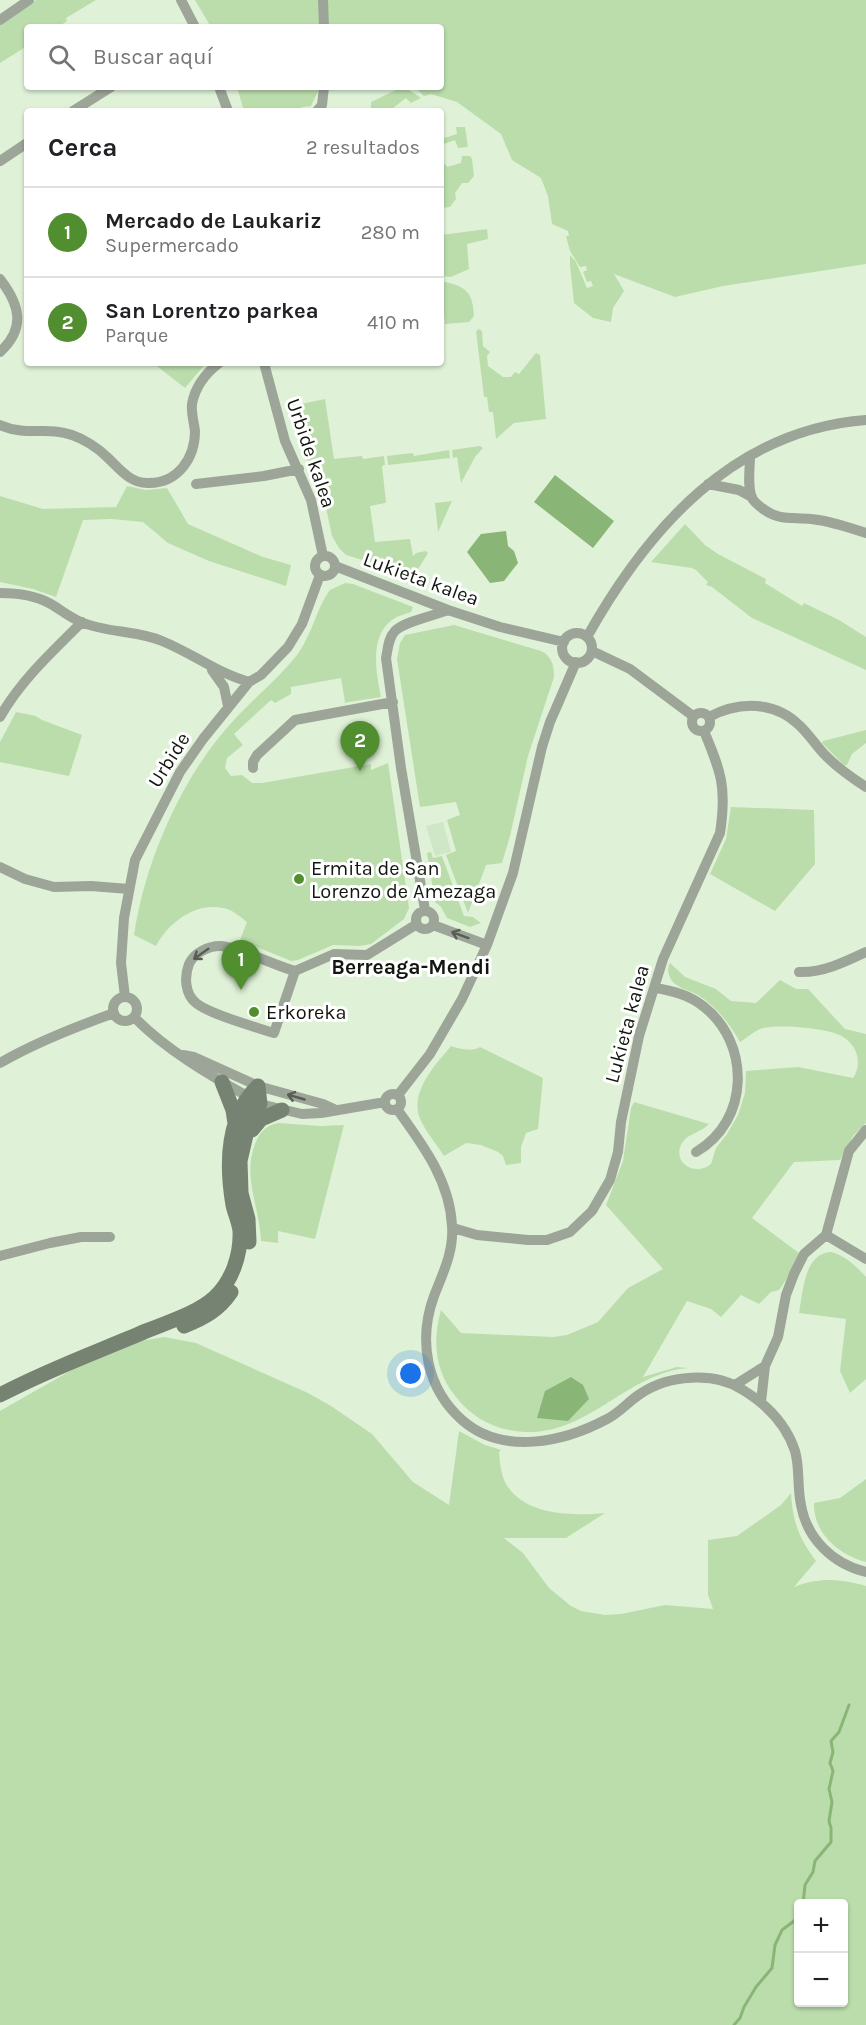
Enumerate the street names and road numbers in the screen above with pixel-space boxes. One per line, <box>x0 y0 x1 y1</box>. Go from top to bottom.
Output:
street label: Urbide kalea <box>282 395 340 511</box>
street label: Lukieta kalea <box>360 547 482 611</box>
street label: Urbide <box>143 728 195 792</box>
street label: Lukieta kalea <box>600 962 654 1086</box>

